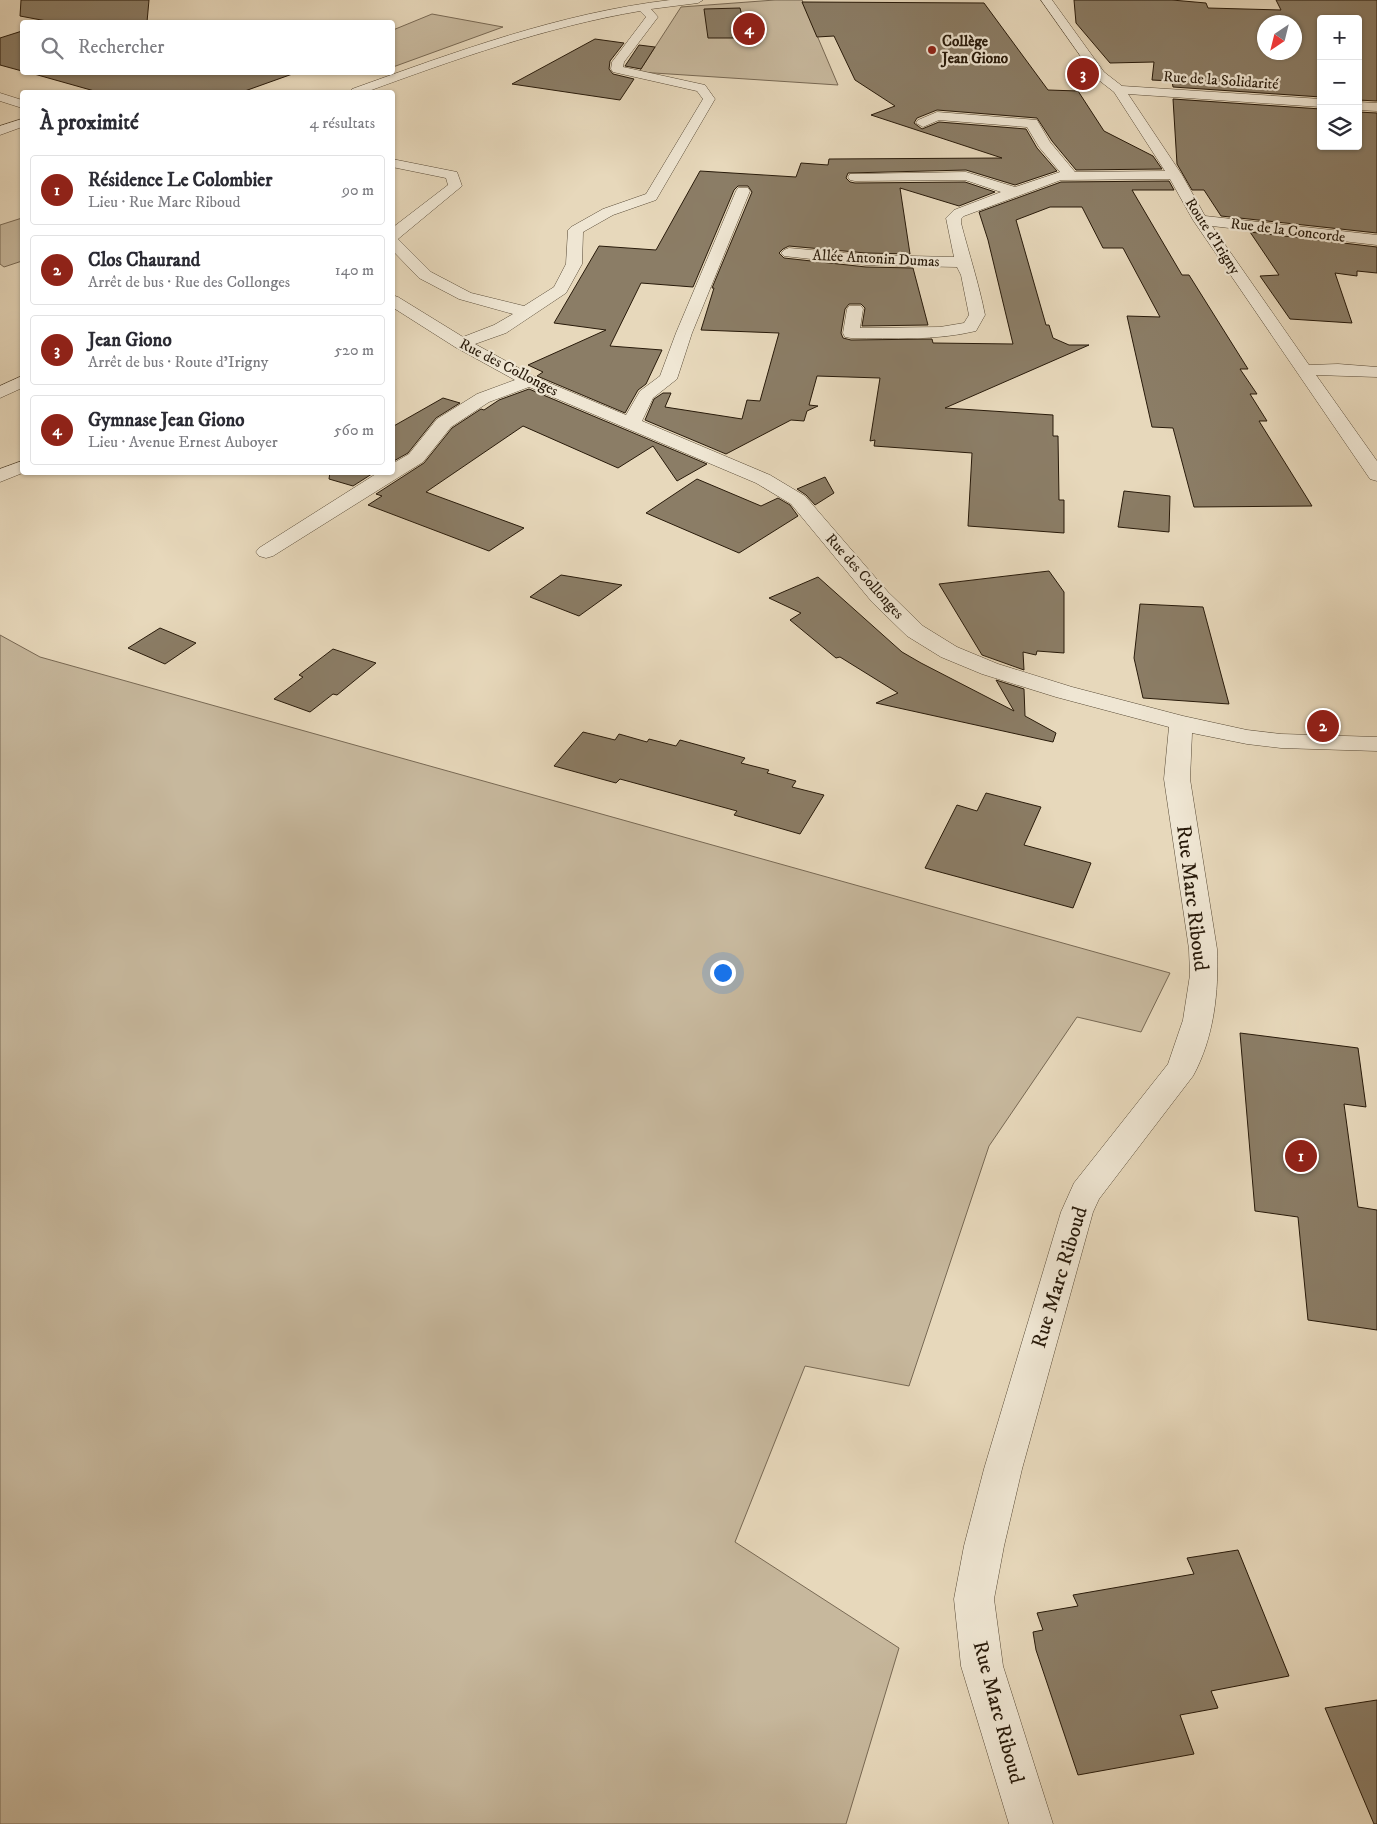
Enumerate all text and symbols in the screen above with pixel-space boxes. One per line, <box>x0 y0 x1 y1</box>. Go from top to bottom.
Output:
pin: 4 <box>733 10 765 48</box>
north arrow <box>1257 15 1302 60</box>
map controls <box>1317 15 1362 150</box>
button: + <box>1317 15 1362 60</box>
search box <box>20 20 395 75</box>
place label: Collège Jean Giono <box>940 32 1009 68</box>
icon: search <box>38 34 66 62</box>
text: Rechercher <box>78 36 164 59</box>
marker: Collège Jean Giono <box>926 44 938 56</box>
pin: 3 <box>1067 55 1099 93</box>
button: − <box>1317 60 1362 105</box>
street label: Rue de la Solidarité <box>1163 67 1280 94</box>
button: layers <box>1317 105 1362 150</box>
text: À proximité <box>40 110 139 136</box>
text: 4 résultats <box>310 113 375 133</box>
text: Résidence Le Colombier <box>88 169 272 192</box>
text: 1 <box>54 180 60 200</box>
text: 90 m <box>342 180 374 200</box>
text: Lieu · Rue Marc Riboud <box>88 192 241 212</box>
street label: Route d'Irigny <box>1181 194 1245 279</box>
street label: Rue de la Concorde <box>1229 214 1346 247</box>
street label: Allée Antonin Dumas <box>812 246 940 271</box>
text: Clos Chaurand <box>88 249 200 272</box>
text: 2 <box>53 260 61 280</box>
text: 140 m <box>335 260 374 280</box>
text: Arrêt de bus · Rue des Collonges <box>88 272 290 292</box>
text: Jean Giono <box>88 329 172 352</box>
street label: Rue des Collonges <box>456 334 561 401</box>
text: 3 <box>54 340 60 360</box>
text: 520 m <box>334 340 374 360</box>
text: Arrêt de bus · Route d'Irigny <box>88 352 268 372</box>
text: Gymnase Jean Giono <box>88 409 245 432</box>
text: 4 <box>52 420 62 440</box>
text: 560 m <box>334 420 374 440</box>
text: Lieu · Avenue Ernest Auboyer <box>88 432 278 452</box>
street label: Rue des Collonges <box>821 530 908 623</box>
pin: 2 <box>1307 707 1339 745</box>
street label: Rue Marc Riboud <box>1170 824 1214 973</box>
your location <box>710 960 736 986</box>
pin: 1 <box>1285 1137 1317 1175</box>
street label: Rue Marc Riboud <box>1026 1203 1094 1351</box>
street label: Rue Marc Riboud <box>966 1638 1030 1787</box>

